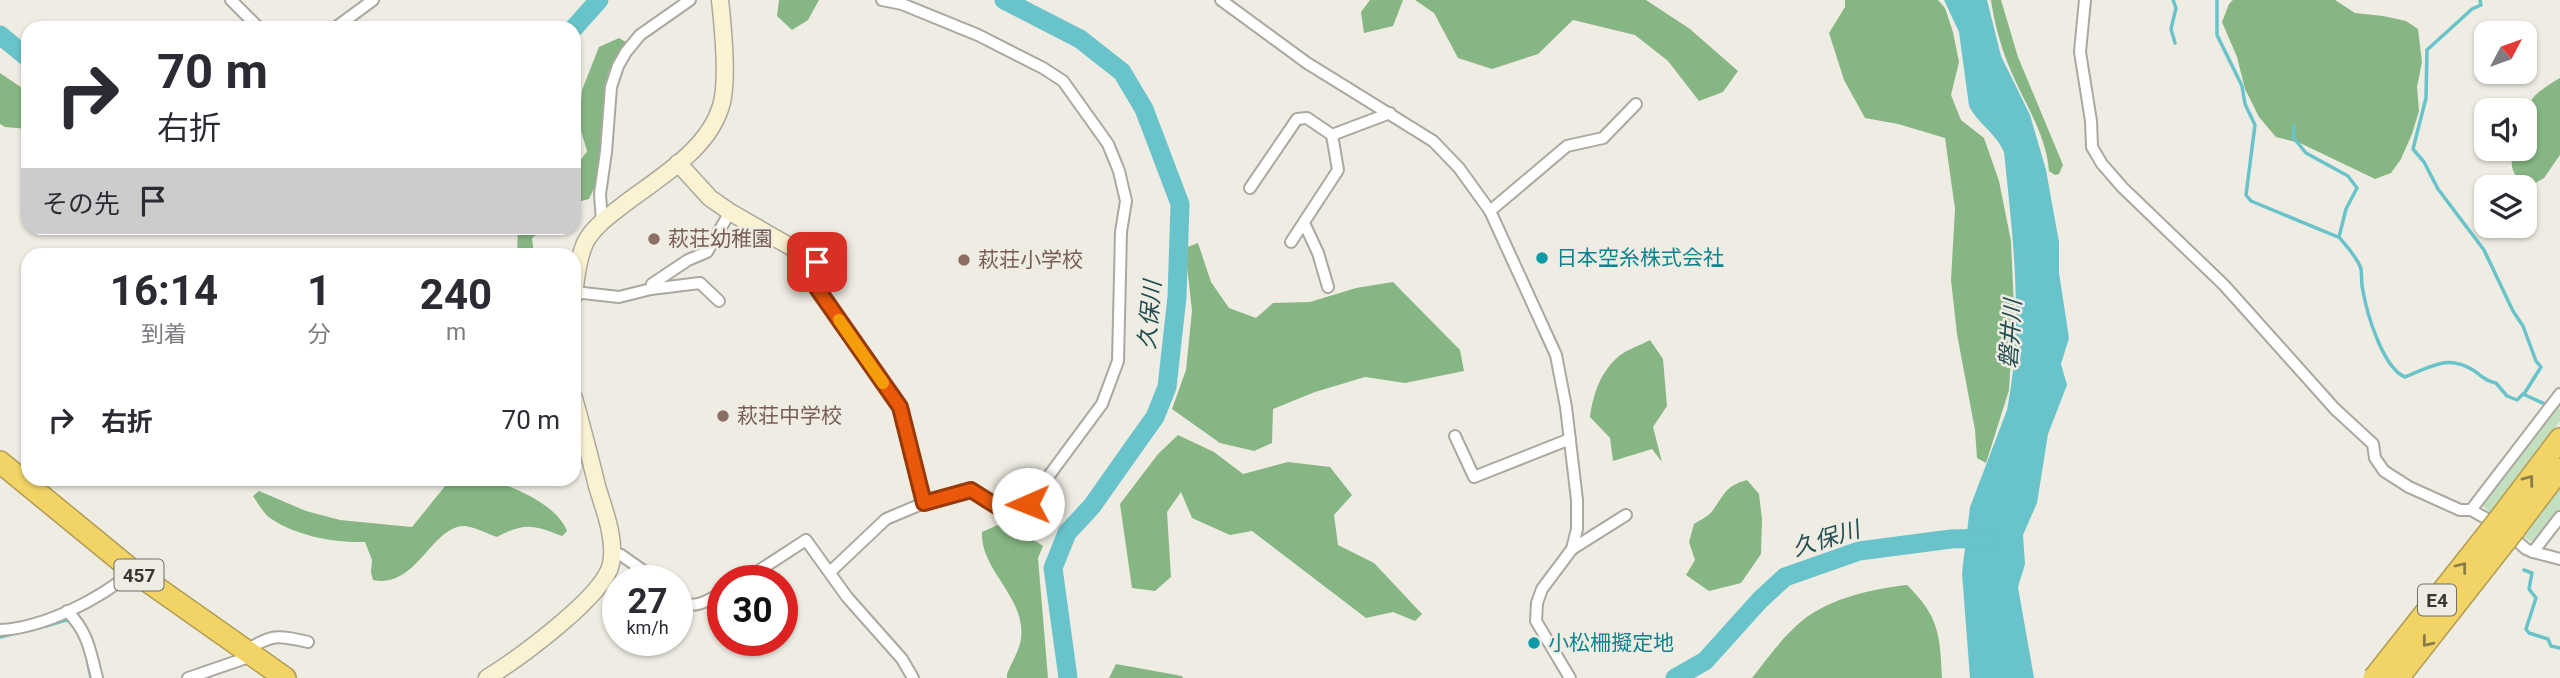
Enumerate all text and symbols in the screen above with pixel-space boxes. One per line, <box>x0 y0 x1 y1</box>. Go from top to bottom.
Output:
north arrow <box>2474 21 2538 84</box>
map controls <box>2474 21 2537 238</box>
text: 70 m <box>157 43 268 100</box>
icon: right <box>42 49 133 140</box>
button: sound <box>2474 98 2537 161</box>
text: 右折 <box>157 109 221 147</box>
button: layers <box>2474 175 2537 238</box>
icon: arrive <box>134 182 172 220</box>
text: その先 <box>42 189 120 219</box>
place label: 萩荘幼稚園 <box>668 227 773 251</box>
marker: 萩荘幼稚園 <box>646 231 662 247</box>
pin <box>787 232 847 292</box>
icon: arrive <box>798 243 836 281</box>
place label: 日本空糸株式会社 <box>1556 246 1724 270</box>
place label: 萩荘小学校 <box>978 248 1083 272</box>
marker: 日本空糸株式会社 <box>1534 250 1550 266</box>
marker: 萩荘小学校 <box>956 252 972 268</box>
text: 16:14 <box>110 266 218 315</box>
text: 1 <box>307 266 331 315</box>
text: 240 <box>420 270 492 319</box>
water label: 久保川 <box>1134 276 1167 351</box>
water label: 磐井川 <box>1995 296 2027 369</box>
text: m <box>446 319 466 346</box>
text: 到着 <box>141 321 187 348</box>
text: 分 <box>307 321 330 348</box>
icon: right <box>42 401 80 439</box>
place label: 萩荘中学校 <box>737 404 842 428</box>
text: 70 m <box>502 405 560 435</box>
text: 右折 <box>101 407 153 437</box>
marker: 萩荘中学校 <box>715 408 731 424</box>
position arrow <box>991 467 1065 541</box>
one-way arrow <box>2521 475 2534 488</box>
water label: 久保川 <box>1789 515 1866 562</box>
road number: 457 <box>114 560 164 590</box>
one-way arrow <box>2454 562 2467 575</box>
speed limit sign: 30 <box>707 565 798 656</box>
text: 27 <box>627 581 668 622</box>
road number: E4 <box>2418 584 2456 615</box>
text: km/h <box>626 617 669 638</box>
place label: 小松柵擬定地 <box>1548 631 1674 655</box>
one-way arrow <box>2422 634 2435 646</box>
marker: 小松柵擬定地 <box>1526 635 1542 651</box>

